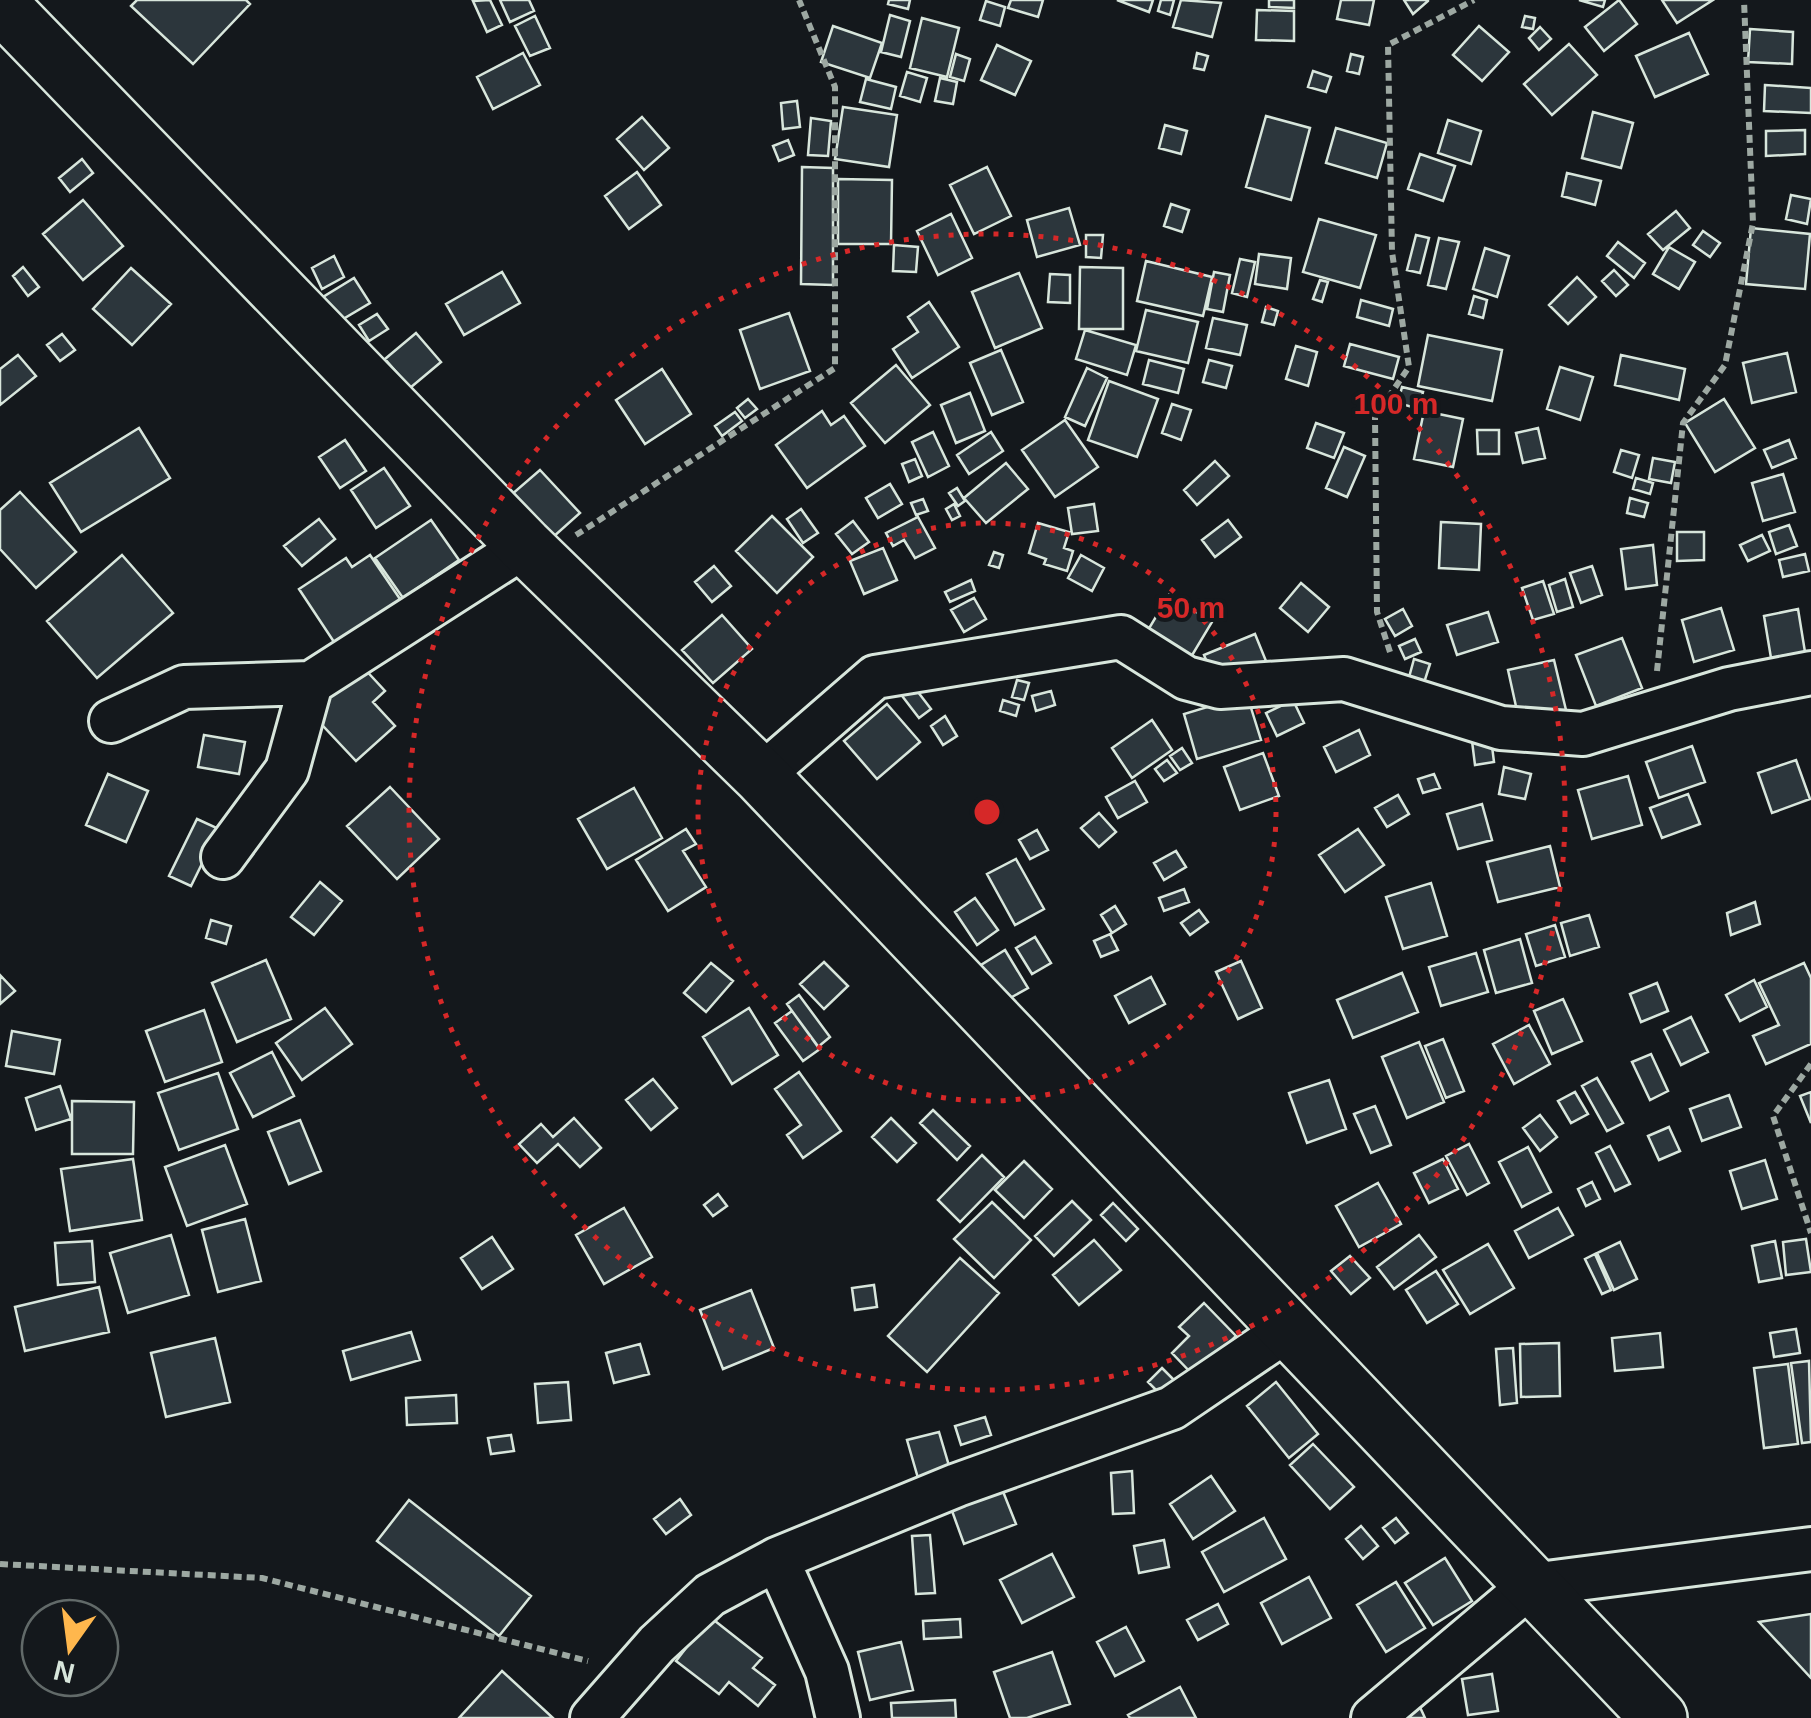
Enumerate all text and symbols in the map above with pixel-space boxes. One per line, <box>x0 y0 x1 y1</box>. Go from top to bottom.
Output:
text: 100 m <box>1353 387 1439 420</box>
text: 50 m <box>1157 591 1225 624</box>
centre of rings <box>969 794 1005 830</box>
north arrow <box>20 1598 120 1698</box>
text: N <box>51 1654 78 1689</box>

